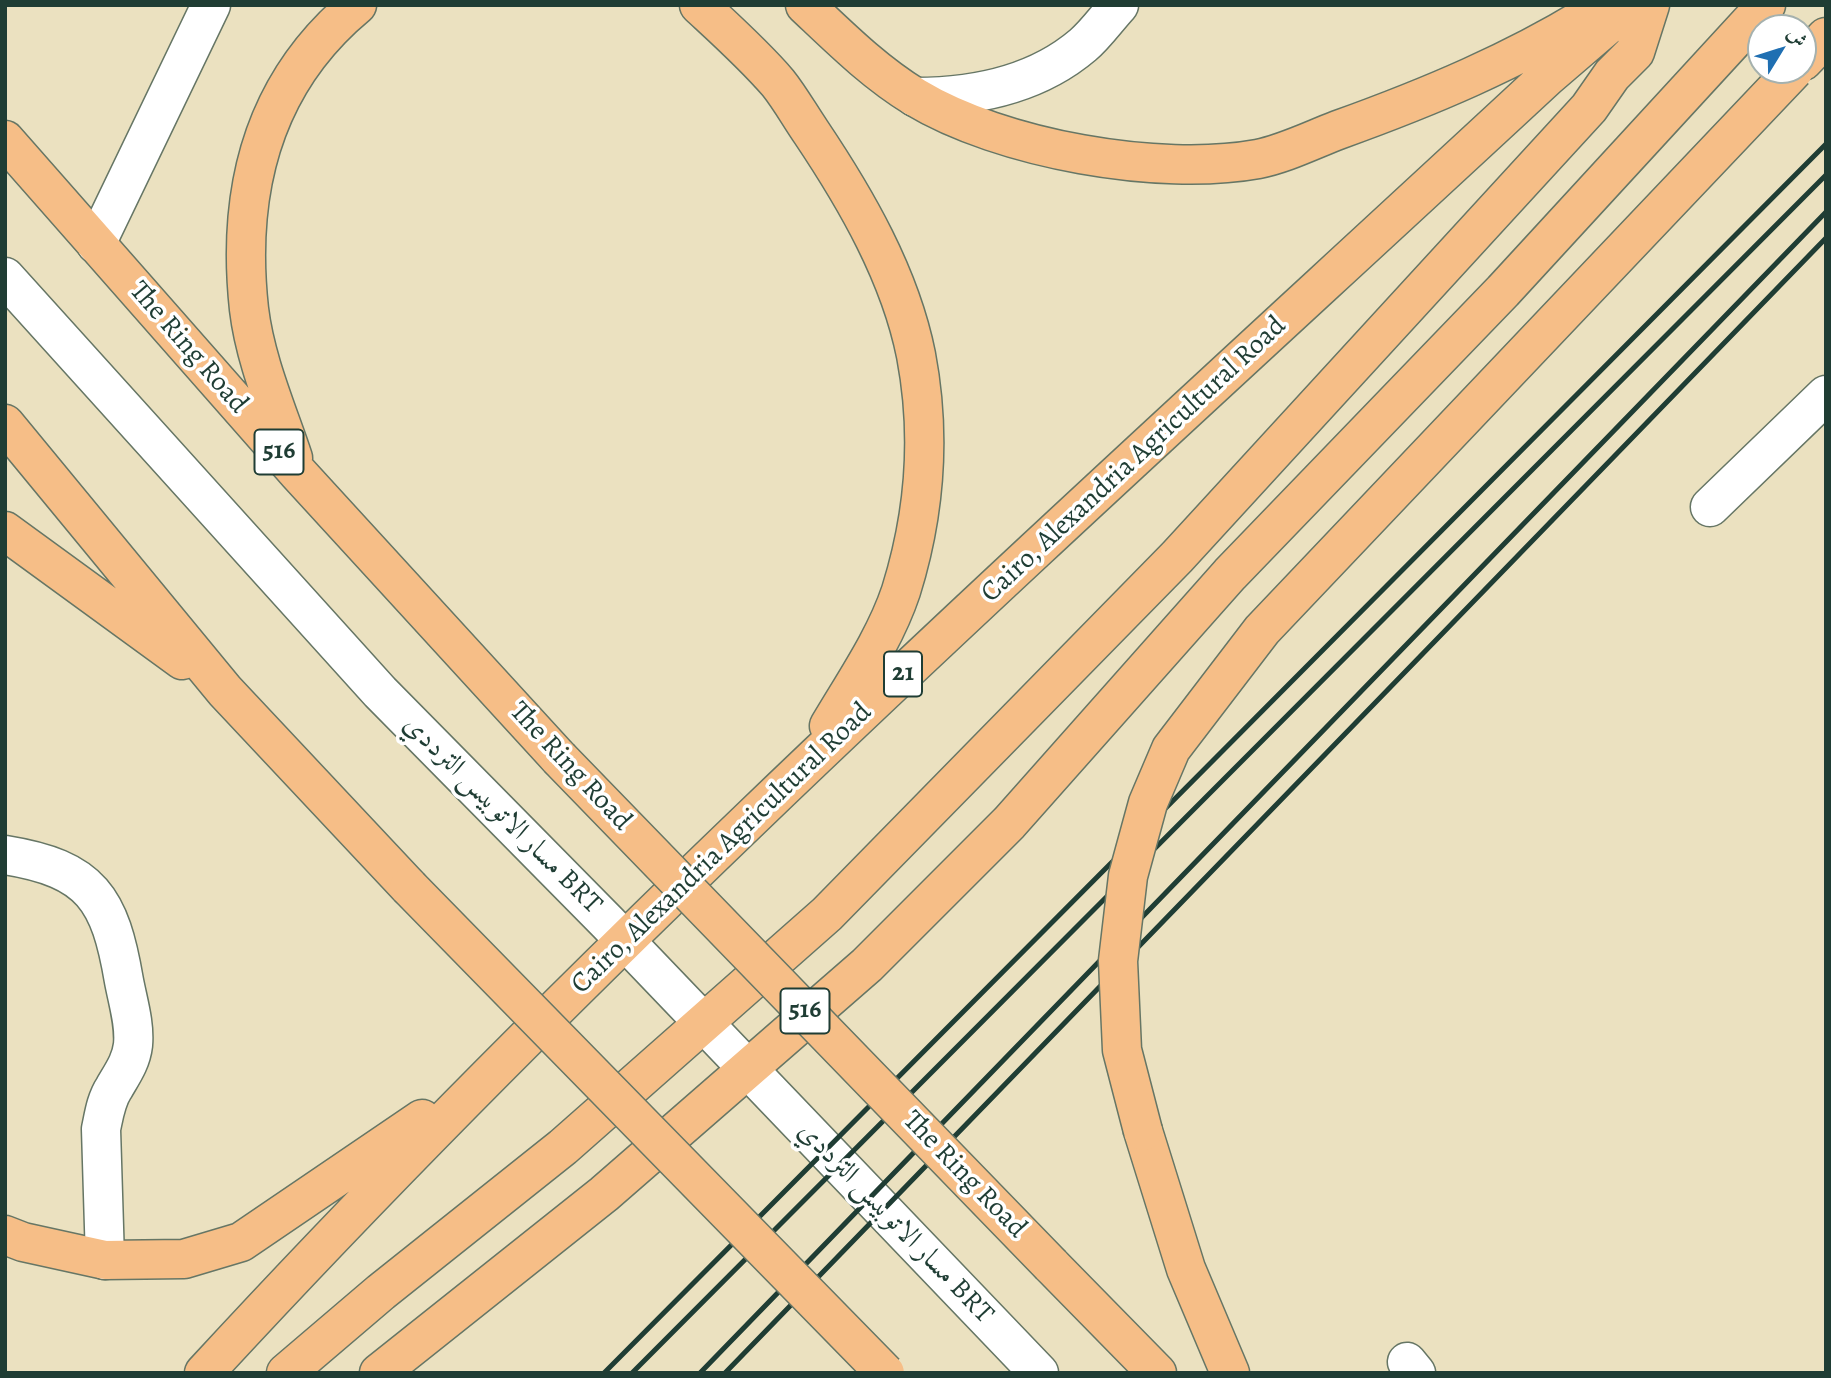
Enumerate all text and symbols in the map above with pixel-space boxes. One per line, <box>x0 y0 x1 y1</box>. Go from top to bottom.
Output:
north arrow <box>1747 14 1817 84</box>
text: ش <box>1781 22 1813 53</box>
street label: The Ring Road <box>122 275 254 421</box>
street label: Cairo, Alexandria Agricultural Road <box>974 310 1294 610</box>
road number: 516 <box>254 430 304 474</box>
road number: 21 <box>884 652 922 696</box>
street label: The Ring Road <box>502 696 638 838</box>
street label: Cairo, Alexandria Agricultural Road <box>565 696 879 1002</box>
street label: مسار الاتوبيس الترددي BRT <box>395 708 609 922</box>
road number: 516 <box>780 988 830 1034</box>
street label: The Ring Road <box>895 1104 1033 1246</box>
street label: مسار الاتوبيس الترددي BRT <box>790 1115 1000 1331</box>

